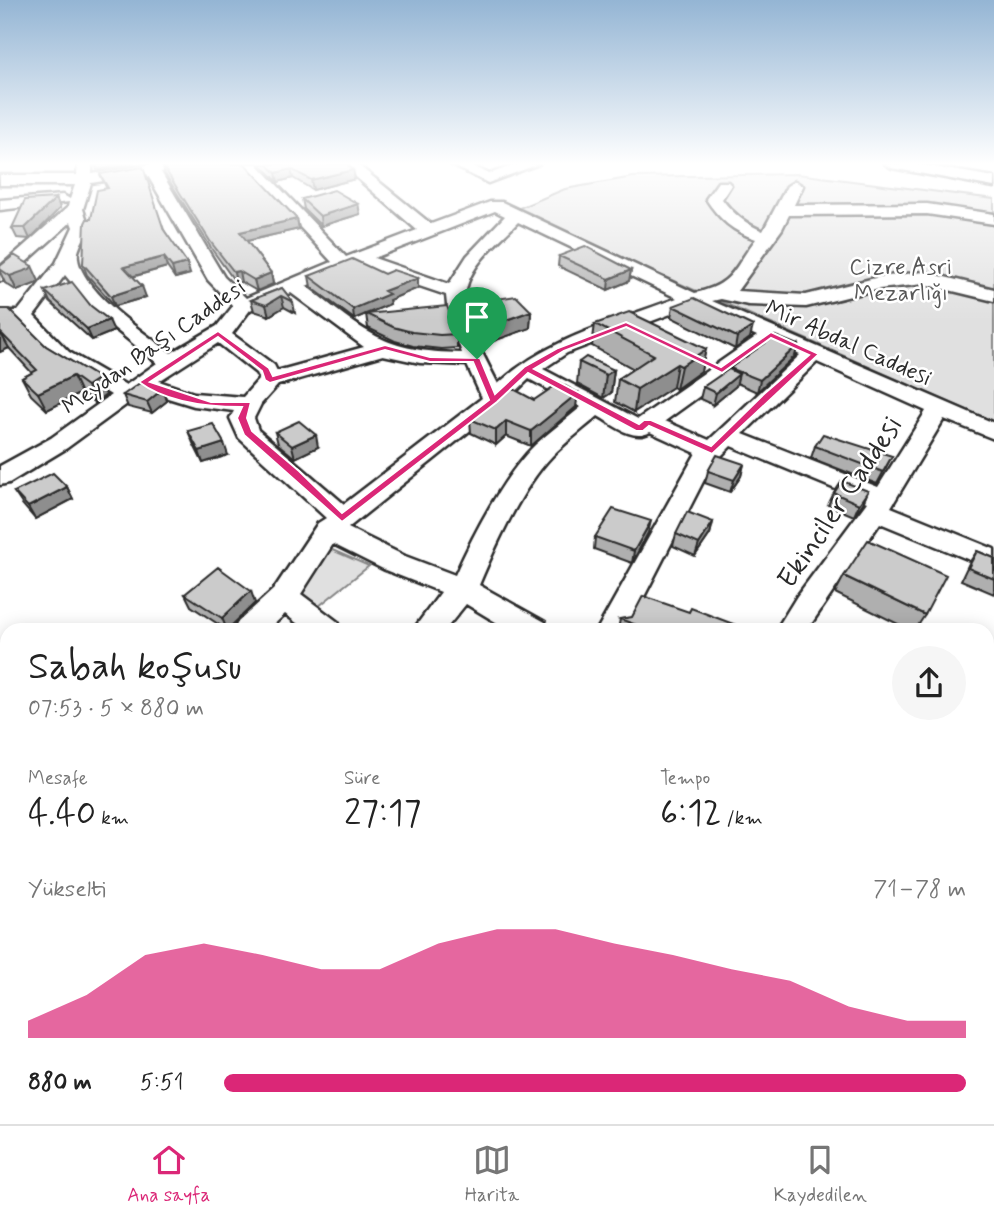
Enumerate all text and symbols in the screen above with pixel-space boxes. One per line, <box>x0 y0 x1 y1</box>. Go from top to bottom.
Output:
park label: Cizre Asri Mezarlığı <box>849 253 953 309</box>
street label: Meydan Başı Caddesi <box>56 273 252 422</box>
pin <box>447 287 507 359</box>
street label: Mir Abdal Caddesi <box>760 294 936 394</box>
icon: arrive <box>458 298 496 336</box>
street label: Ekinciler Caddesi <box>770 409 913 596</box>
text: Sabah koşusu <box>28 643 242 692</box>
button: share <box>892 646 966 720</box>
text: 07:53 · 5 × 880 m <box>28 694 204 724</box>
text: Mesafe <box>28 766 88 791</box>
text: Süre <box>344 766 380 791</box>
text: Tempo <box>660 766 710 791</box>
text: 4.40 <box>28 791 96 837</box>
text: 27:17 <box>344 791 421 837</box>
text: 6:12 <box>660 791 721 837</box>
text: km <box>96 806 129 831</box>
text: /km <box>721 806 763 831</box>
text: Yükselti <box>28 875 106 905</box>
text: 71–78 m <box>873 875 966 905</box>
text: 880 m <box>28 1068 92 1098</box>
text: 5:51 <box>140 1068 184 1098</box>
tab: Ana sayfa <box>127 1141 210 1208</box>
tab: Harita <box>465 1141 519 1208</box>
tab: Kaydedilen <box>774 1141 867 1208</box>

